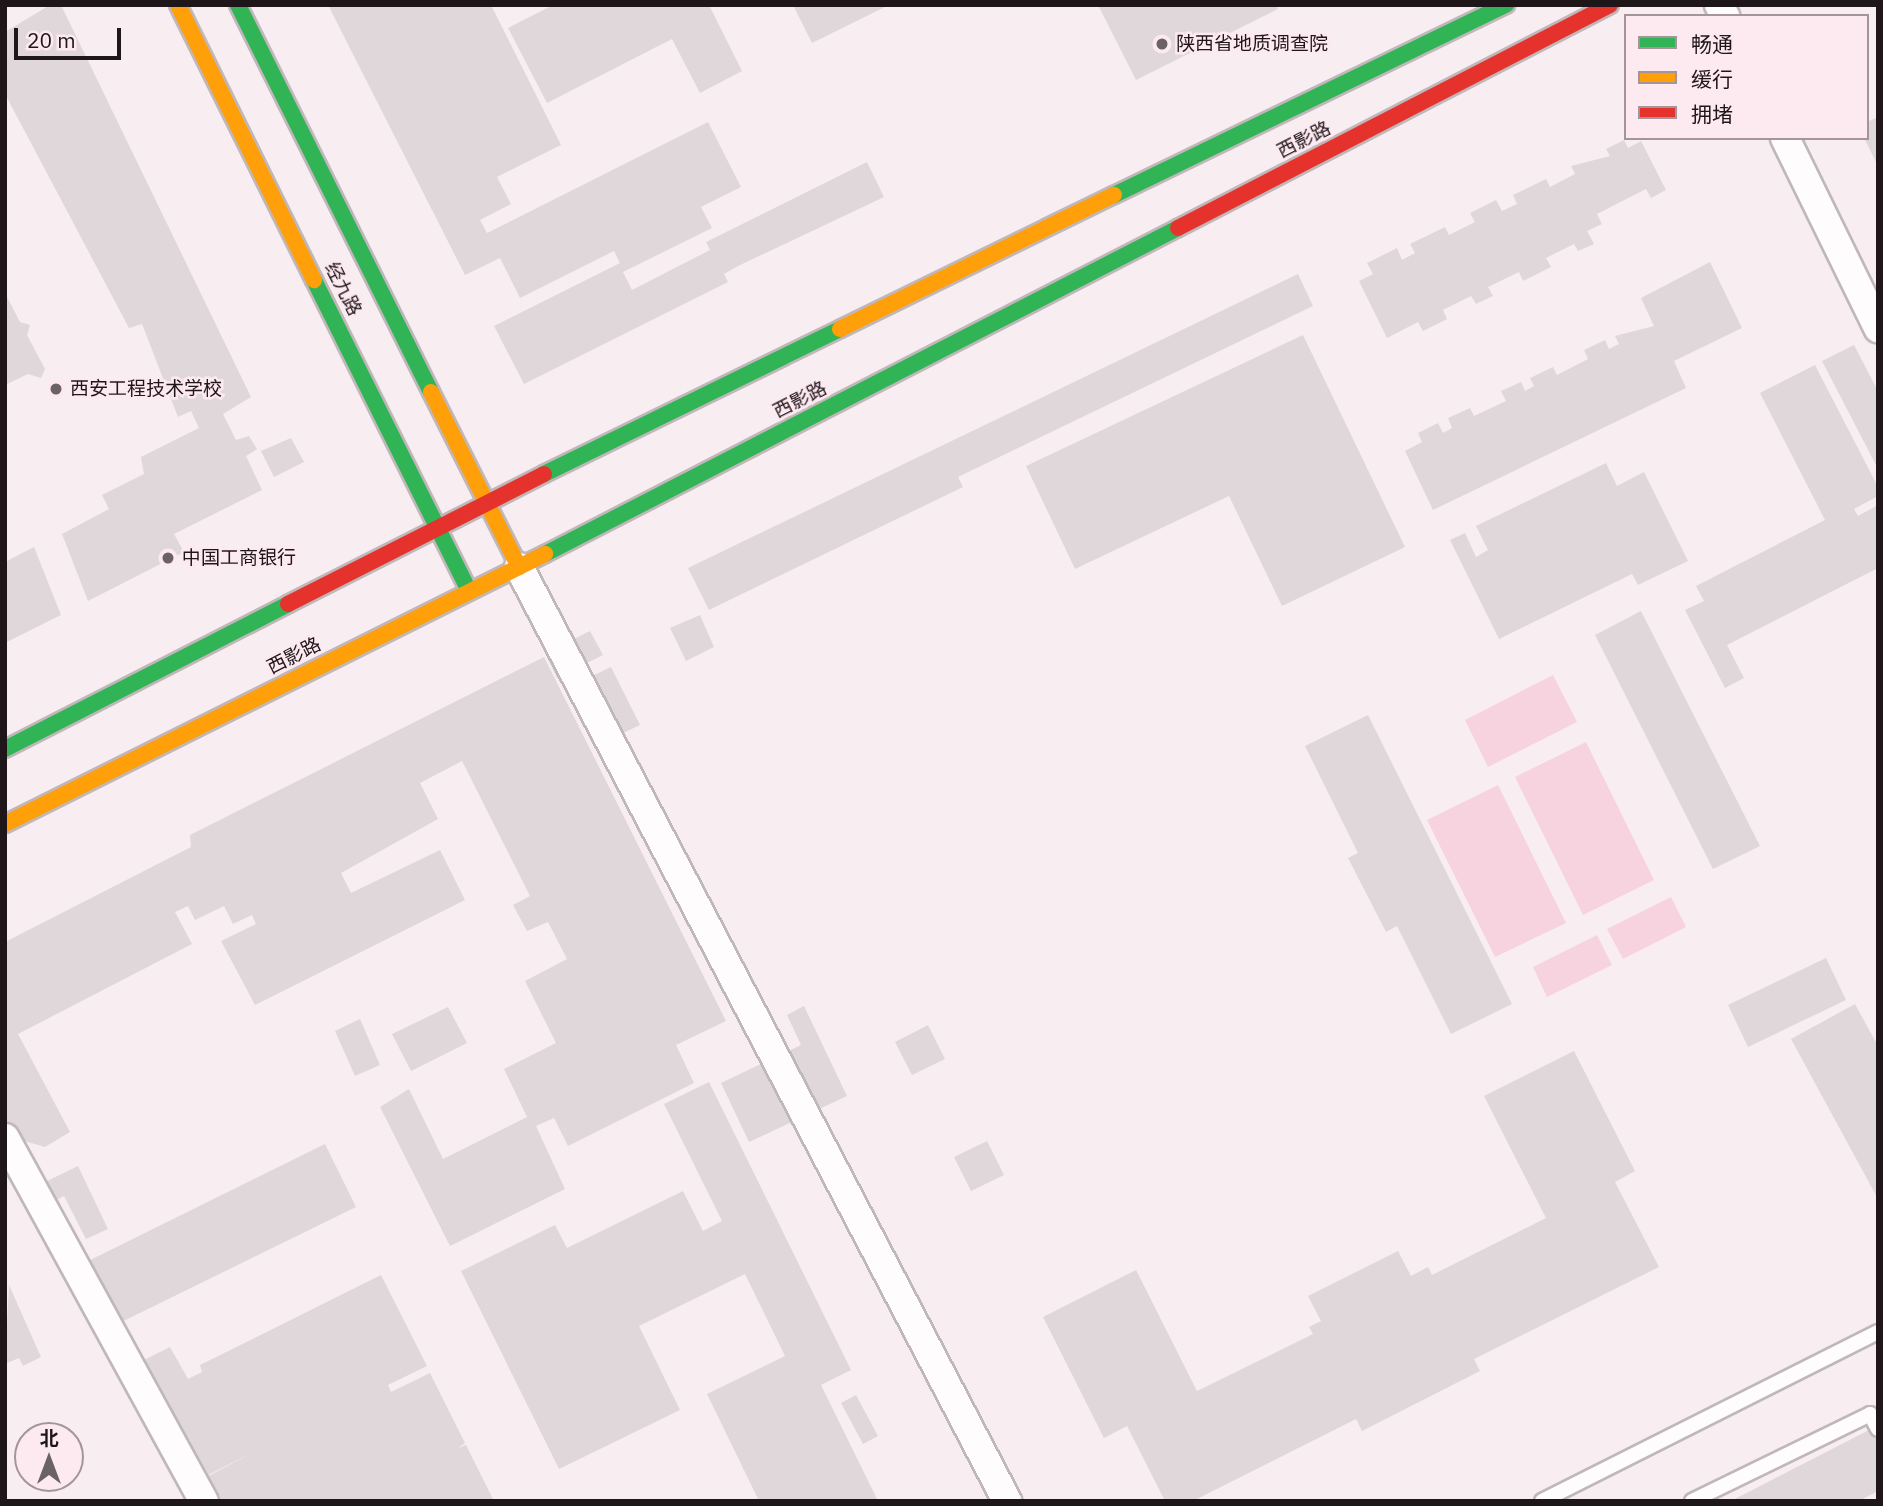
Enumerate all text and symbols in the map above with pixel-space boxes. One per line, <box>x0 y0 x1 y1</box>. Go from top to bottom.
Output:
scale bar <box>18 14 124 58</box>
legend <box>1624 14 1869 140</box>
text: 20 m <box>27 26 76 54</box>
text: 畅通 <box>1691 30 1733 58</box>
place label: 陕西省地质调查院 <box>1176 33 1328 55</box>
marker: 陕西省地质调查院 <box>1154 36 1170 52</box>
text: 缓行 <box>1691 65 1733 93</box>
text: 拥堵 <box>1691 100 1733 128</box>
street label: 西影路 <box>1273 117 1335 163</box>
street label: 经九路 <box>320 258 366 320</box>
street label: 西影路 <box>769 377 831 423</box>
place label: 西安工程技术学校 <box>70 378 222 400</box>
marker: 西安工程技术学校 <box>48 381 64 397</box>
place label: 中国工商银行 <box>182 547 296 569</box>
marker: 中国工商银行 <box>160 550 176 566</box>
street label: 西影路 <box>263 633 325 679</box>
north arrow <box>14 1422 84 1492</box>
text: 北 <box>39 1426 59 1450</box>

